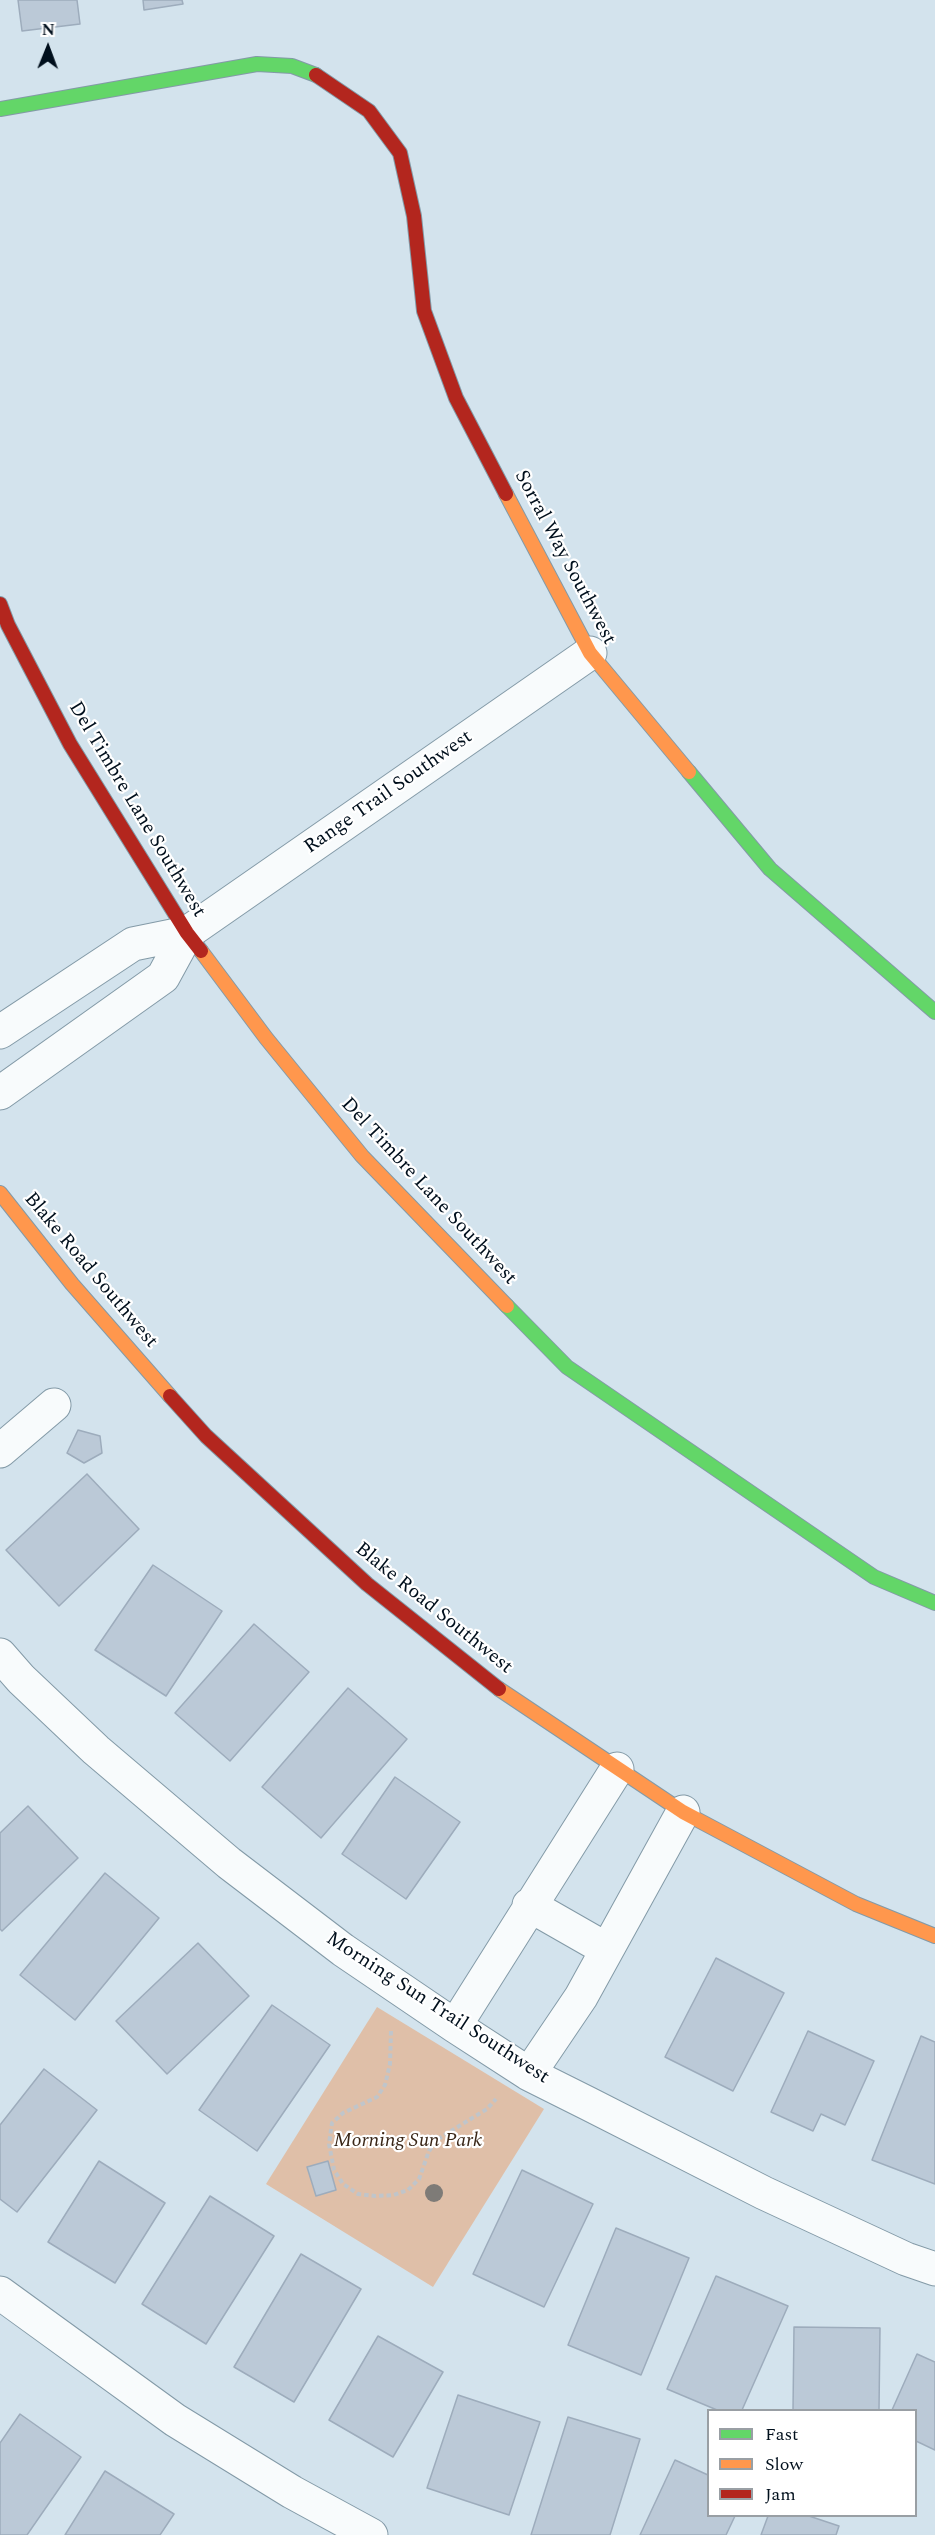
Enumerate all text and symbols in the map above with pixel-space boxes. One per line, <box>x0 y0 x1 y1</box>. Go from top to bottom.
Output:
north arrow <box>18 18 78 78</box>
text: N <box>42 18 55 42</box>
street label: Sorral Way Southwest <box>508 467 620 649</box>
street label: Del Timbre Lane Southwest <box>62 698 210 922</box>
street label: Range Trail Southwest <box>300 726 478 860</box>
street label: Del Timbre Lane Southwest <box>335 1093 521 1291</box>
street label: Blake Road Southwest <box>18 1188 162 1354</box>
street label: Blake Road Southwest <box>349 1538 517 1680</box>
street label: Morning Sun Trail Southwest <box>321 1928 553 2090</box>
park label: Morning Sun Park <box>334 2130 482 2154</box>
legend <box>707 2409 917 2517</box>
text: Fast <box>765 2421 798 2448</box>
text: Slow <box>765 2451 803 2478</box>
text: Jam <box>765 2481 796 2508</box>

